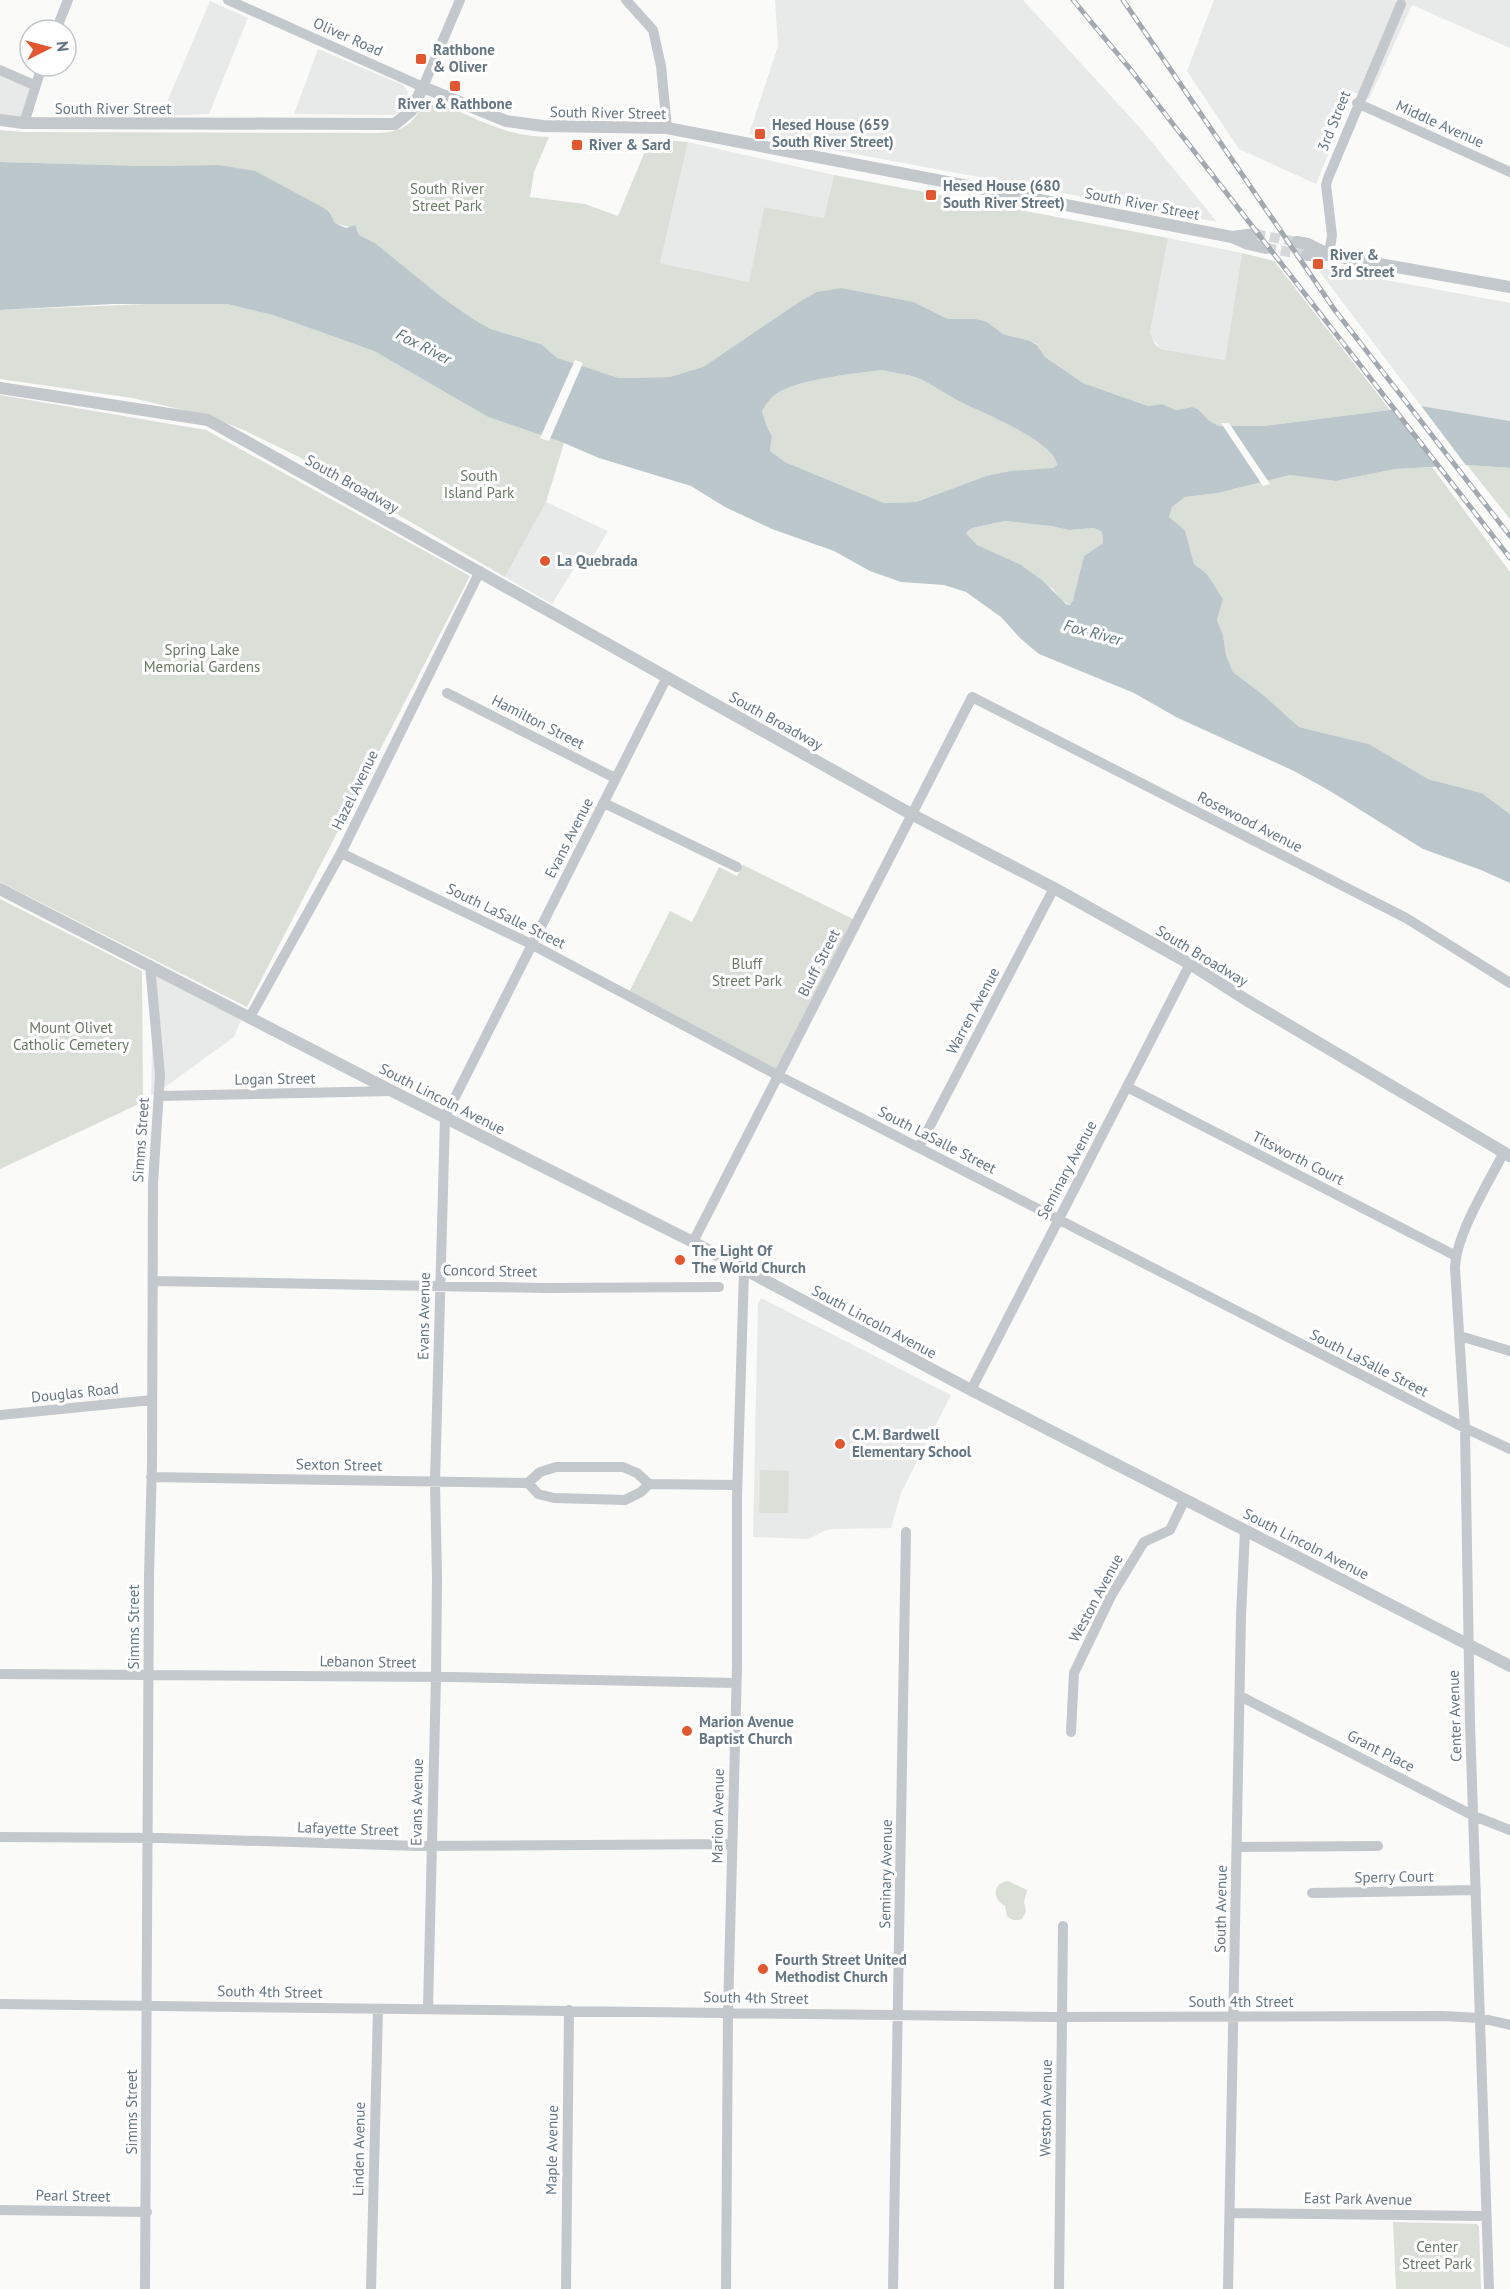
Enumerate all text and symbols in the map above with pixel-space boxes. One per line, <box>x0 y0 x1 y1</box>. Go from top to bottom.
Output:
street label: Oliver Road <box>310 13 386 60</box>
north arrow <box>18 18 78 78</box>
text: N <box>52 40 73 53</box>
place label: Rathbone & Oliver <box>433 40 495 76</box>
marker: Rathbone & Oliver <box>414 52 428 66</box>
marker: River & Rathbone <box>448 79 462 93</box>
street label: 3rd Street <box>1313 88 1354 154</box>
place label: River & Rathbone <box>398 94 513 113</box>
street label: Middle Avenue <box>1393 96 1487 151</box>
street label: South River Street <box>55 99 171 118</box>
street label: South River Street <box>550 102 666 123</box>
place label: Hesed House (659 South River Street) <box>772 115 894 151</box>
marker: Hesed House (659 South River Street) <box>753 127 767 141</box>
place label: River & Sard <box>589 135 671 154</box>
marker: River & Sard <box>570 138 584 152</box>
place label: Hesed House (680 South River Street) <box>943 176 1065 212</box>
park label: South River Street Park <box>410 179 484 215</box>
street label: South River Street <box>1083 183 1201 224</box>
marker: Hesed House (680 South River Street) <box>924 188 938 202</box>
place label: River & 3rd Street <box>1330 245 1395 281</box>
marker: River & 3rd Street <box>1311 257 1325 271</box>
water label: Fox River <box>393 324 457 369</box>
street label: South Broadway <box>302 450 402 517</box>
park label: South Island Park <box>444 466 515 502</box>
place label: La Quebrada <box>557 551 638 570</box>
marker: La Quebrada <box>538 554 552 568</box>
water label: Fox River <box>1062 615 1126 650</box>
park label: Spring Lake Memorial Gardens <box>144 640 260 676</box>
street label: South Broadway <box>726 687 826 754</box>
street label: Hamilton Street <box>489 690 588 753</box>
street label: Hazel Avenue <box>327 747 382 833</box>
street label: Rosewood Avenue <box>1195 787 1306 856</box>
street label: Evans Avenue <box>540 794 597 881</box>
street label: South LaSalle Street <box>443 878 569 953</box>
street label: South Broadway <box>1153 921 1252 991</box>
street label: Bluff Street <box>793 926 844 1000</box>
park label: Bluff Street Park <box>712 954 783 990</box>
street label: Warren Avenue <box>942 964 1003 1057</box>
park label: Mount Olivet Catholic Cemetery <box>13 1018 129 1054</box>
street label: South Lincoln Avenue <box>376 1059 508 1139</box>
street label: Logan Street <box>234 1068 316 1089</box>
street label: Simms Street <box>128 1097 153 1183</box>
street label: South LaSalle Street <box>875 1101 1000 1178</box>
street label: Seminary Avenue <box>1032 1117 1101 1223</box>
street label: Titsworth Court <box>1249 1126 1347 1189</box>
place label: The Light Of The World Church <box>692 1241 806 1277</box>
marker: The Light Of The World Church <box>673 1253 687 1267</box>
street label: Concord Street <box>443 1260 537 1281</box>
street label: Evans Avenue <box>413 1272 434 1360</box>
street label: South Lincoln Avenue <box>809 1281 940 1363</box>
street label: South LaSalle Street <box>1307 1324 1432 1401</box>
street label: Douglas Road <box>30 1378 120 1407</box>
place label: C.M. Bardwell Elementary School <box>852 1425 972 1461</box>
marker: C.M. Bardwell Elementary School <box>833 1437 847 1451</box>
street label: Sexton Street <box>296 1454 382 1475</box>
street label: South Lincoln Avenue <box>1240 1504 1372 1584</box>
street label: Weston Avenue <box>1064 1550 1127 1645</box>
street label: Simms Street <box>124 1585 143 1669</box>
street label: Lebanon Street <box>319 1651 417 1672</box>
street label: Center Avenue <box>1443 1670 1466 1762</box>
place label: Marion Avenue Baptist Church <box>699 1712 794 1748</box>
marker: Marion Avenue Baptist Church <box>680 1724 694 1738</box>
street label: Grant Place <box>1344 1725 1418 1776</box>
street label: Evans Avenue <box>406 1758 427 1846</box>
street label: Marion Avenue <box>707 1768 728 1864</box>
street label: Lafayette Street <box>297 1817 399 1840</box>
street label: Seminary Avenue <box>875 1819 896 1929</box>
street label: South Avenue <box>1210 1865 1231 1953</box>
street label: Sperry Court <box>1354 1866 1434 1887</box>
place label: Fourth Street United Methodist Church <box>775 1950 907 1986</box>
marker: Fourth Street United Methodist Church <box>756 1962 770 1976</box>
street label: South 4th Street <box>217 1981 323 2002</box>
street label: South 4th Street <box>703 1987 809 2008</box>
street label: South 4th Street <box>1188 1992 1294 2011</box>
street label: Weston Avenue <box>1035 2059 1056 2157</box>
street label: Simms Street <box>122 2070 141 2154</box>
street label: Linden Avenue <box>348 2102 369 2196</box>
street label: Maple Avenue <box>541 2105 562 2195</box>
street label: Pearl Street <box>35 2185 111 2206</box>
street label: East Park Avenue <box>1304 2188 1412 2209</box>
park label: Center Street Park <box>1402 2237 1473 2273</box>

